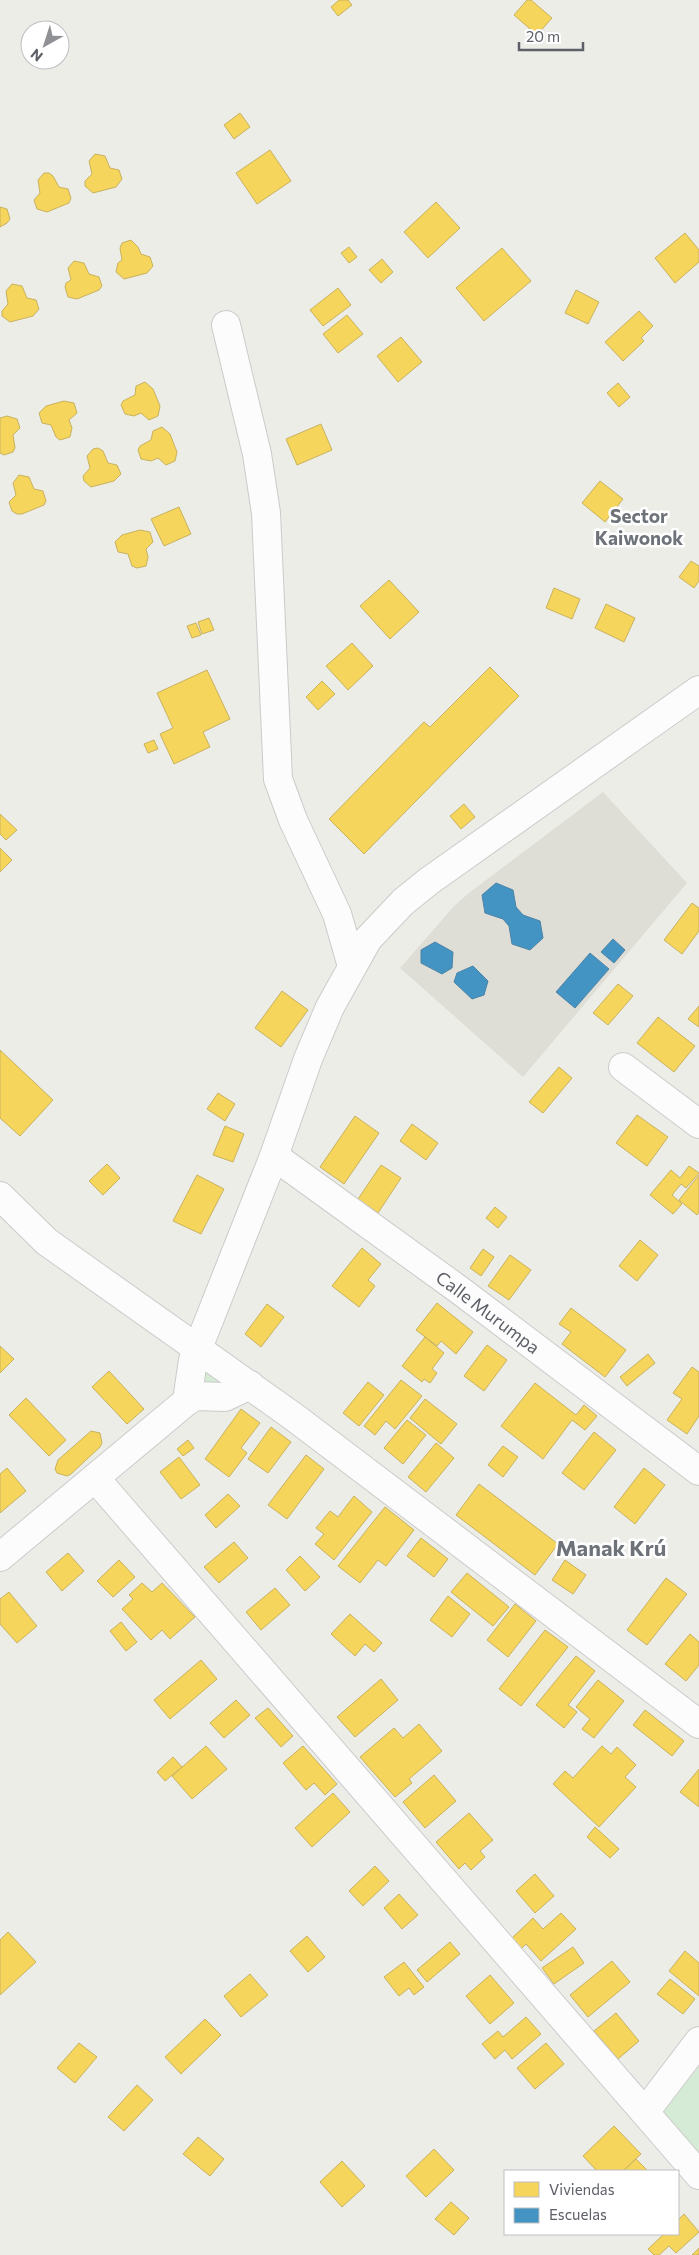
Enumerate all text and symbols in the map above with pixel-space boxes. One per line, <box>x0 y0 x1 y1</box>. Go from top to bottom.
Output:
north arrow <box>20 20 70 70</box>
scale bar <box>519 20 583 52</box>
text: 20 m <box>526 27 560 45</box>
text: N <box>27 46 46 65</box>
district label: Sector Kaiwonok <box>595 504 683 549</box>
street label: Calle Murumpa <box>432 1266 544 1358</box>
district label: Manak Krú <box>556 1534 666 1561</box>
legend <box>504 2170 679 2235</box>
text: Viviendas <box>549 2180 615 2198</box>
text: Escuelas <box>549 2205 607 2223</box>

